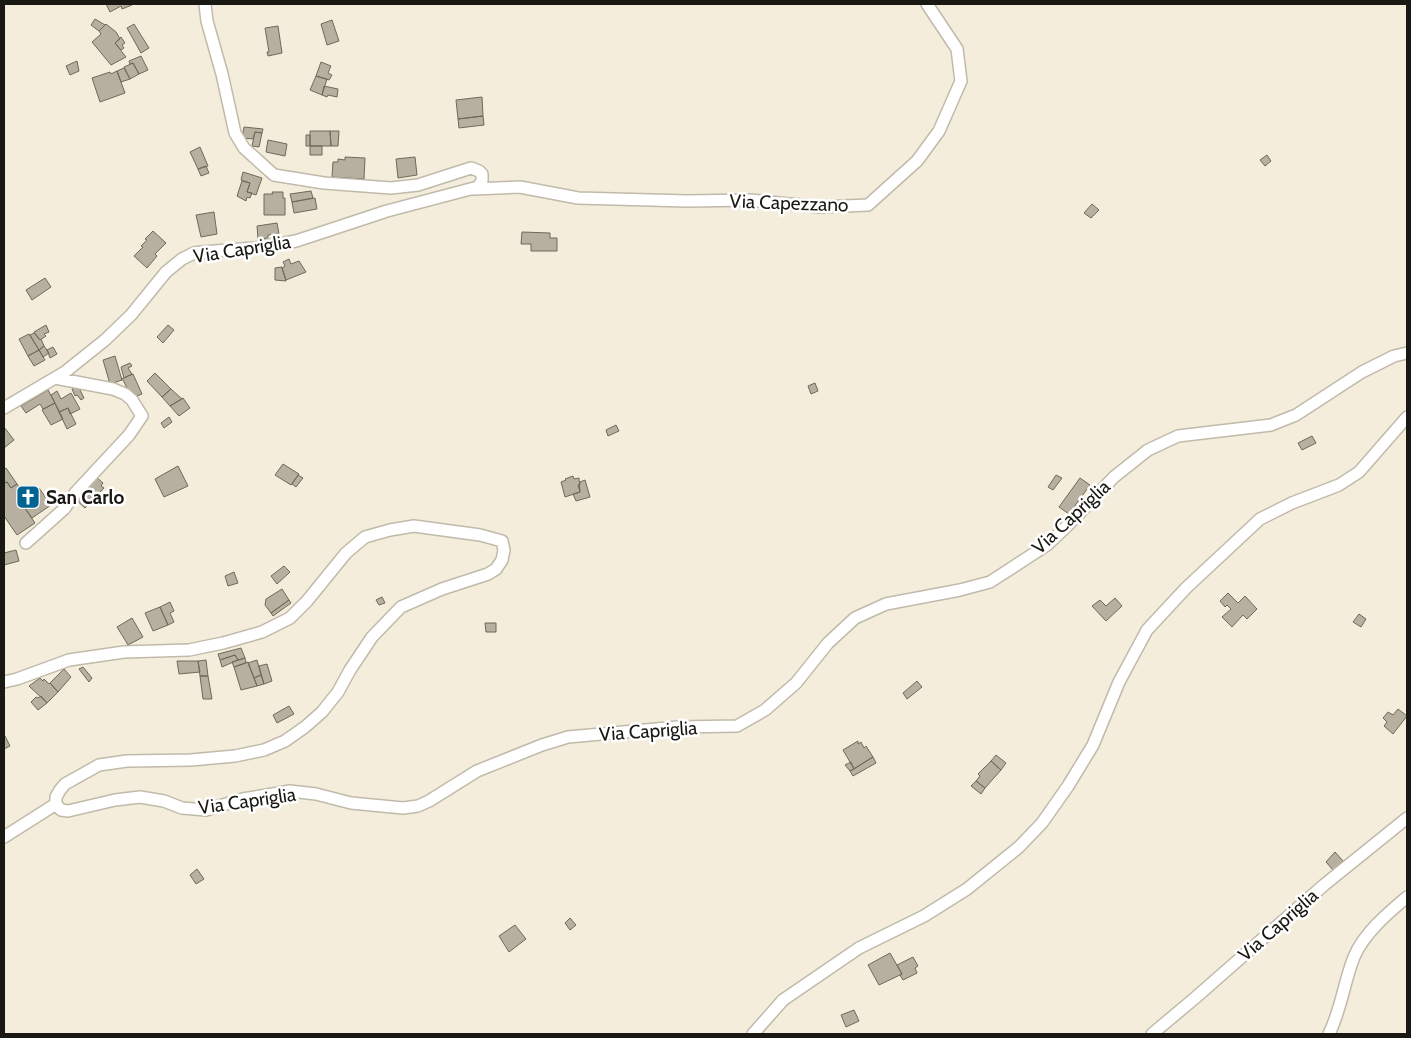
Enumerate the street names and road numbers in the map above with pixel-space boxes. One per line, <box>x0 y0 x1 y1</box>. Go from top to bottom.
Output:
street label: Via Capezzano <box>729 189 849 217</box>
street label: Via Capriglia <box>192 230 292 268</box>
street label: Via Capriglia <box>1027 475 1115 559</box>
street label: Via Capriglia <box>598 716 698 746</box>
street label: Via Capriglia <box>197 783 297 819</box>
street label: Via Capriglia <box>1233 884 1323 966</box>

